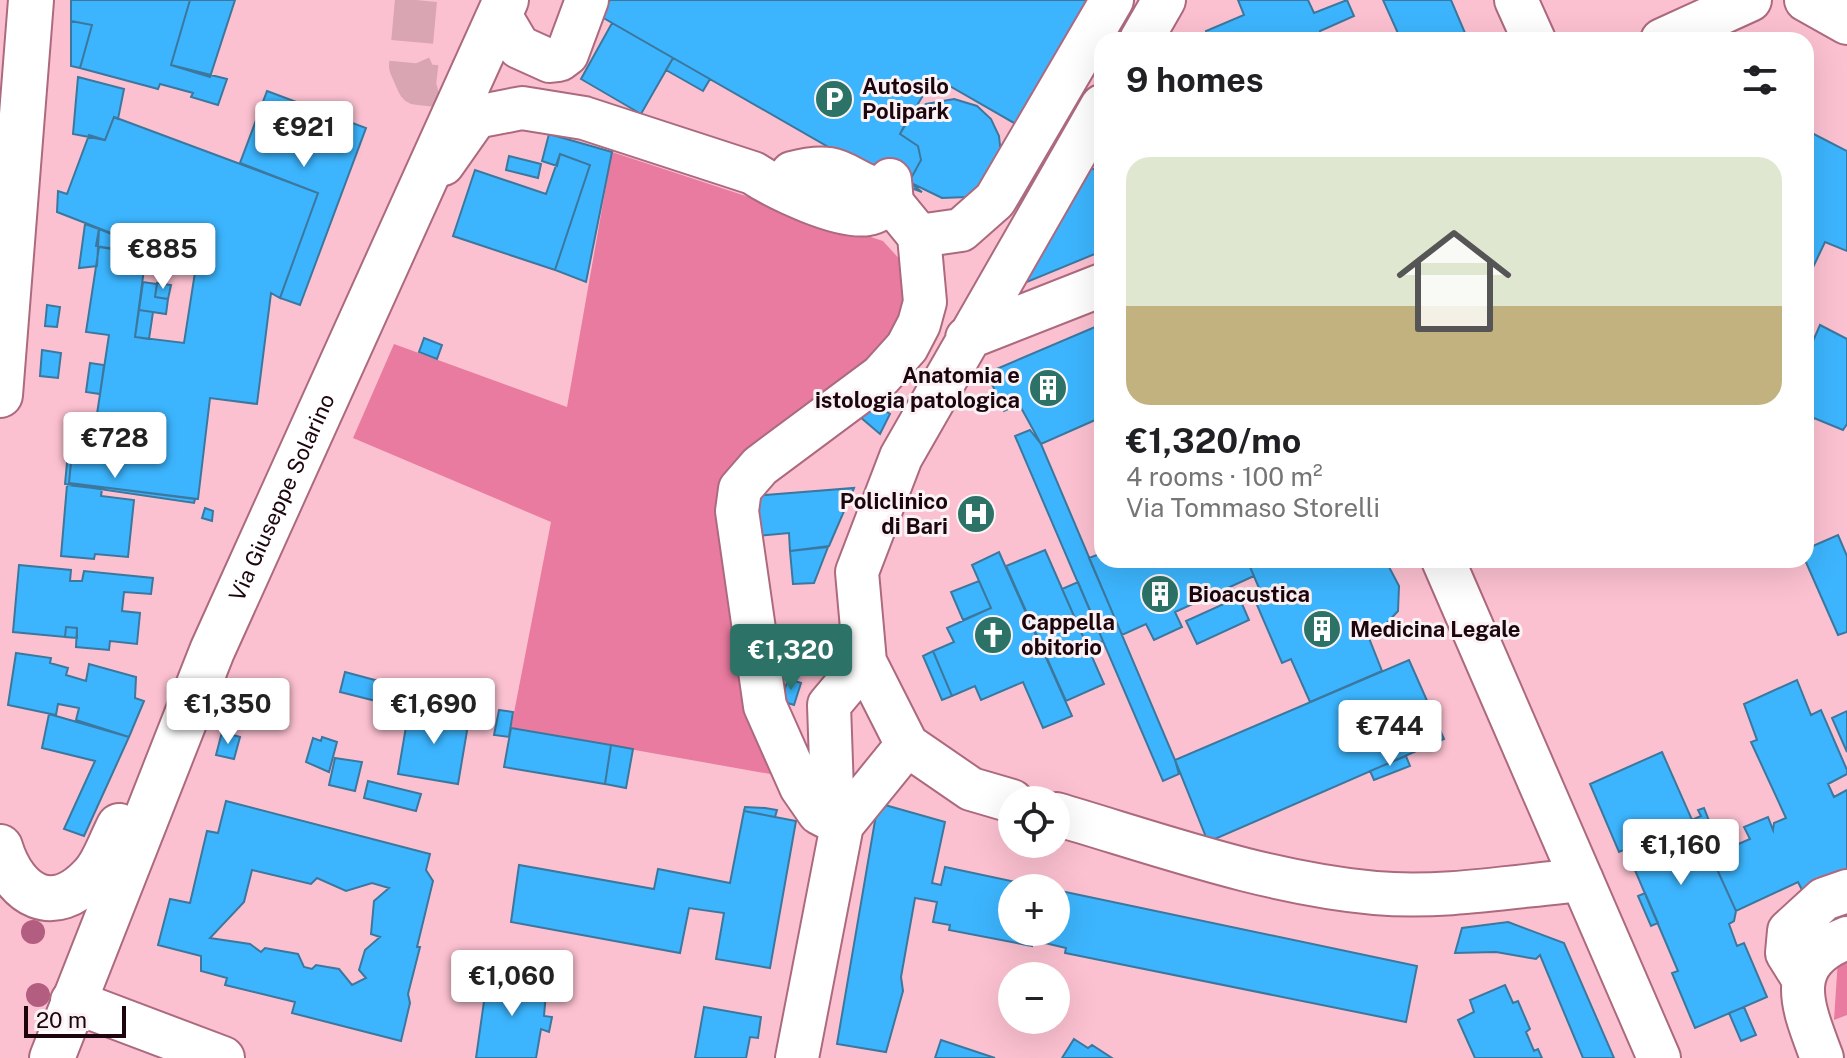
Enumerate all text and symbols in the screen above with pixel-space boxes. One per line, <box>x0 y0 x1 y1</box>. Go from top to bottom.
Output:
icon: filters <box>1738 58 1782 102</box>
text: 9 homes <box>1126 60 1264 100</box>
place label: Autosilo Polipark <box>862 73 950 124</box>
parking icon: Autosilo Polipark <box>813 78 855 120</box>
pin: €921 <box>257 101 351 169</box>
text: €921 <box>273 111 335 142</box>
icon: home <box>1382 209 1526 353</box>
pin: €885 <box>116 223 210 291</box>
text: €885 <box>128 233 198 264</box>
place label: Anatomia e istologia patologica <box>815 362 1020 413</box>
building icon: Anatomia e istologia patologica <box>1027 367 1069 409</box>
street label: Via Giuseppe Solarino <box>223 389 340 605</box>
pin: €728 <box>68 412 162 480</box>
text: €1,320/mo <box>1126 421 1301 461</box>
text: €728 <box>81 422 149 453</box>
text: 4 rooms · 100 m² <box>1126 461 1322 492</box>
place label: Policlinico di Bari <box>840 488 948 539</box>
text: Via Tommaso Storelli <box>1126 492 1380 523</box>
hospital icon: Policlinico di Bari <box>955 493 997 535</box>
building icon: Bioacustica <box>1139 573 1181 615</box>
place label: Bioacustica <box>1188 581 1310 607</box>
building icon: Medicina Legale <box>1301 608 1343 650</box>
place label: Cappella obitorio <box>1021 609 1115 660</box>
church icon: Cappella obitorio <box>972 614 1014 656</box>
place label: Medicina Legale <box>1350 616 1520 642</box>
pin: €1,320 <box>726 624 856 692</box>
text: €1,320 <box>748 634 834 665</box>
pin: €1,350 <box>163 678 293 746</box>
pin: €1,690 <box>369 678 499 746</box>
text: €1,350 <box>185 688 271 719</box>
text: €1,690 <box>391 688 477 719</box>
pin: €744 <box>1343 700 1437 768</box>
text: €744 <box>1356 710 1424 741</box>
map controls <box>998 786 1070 1034</box>
button: locate <box>998 786 1070 858</box>
pin: €1,160 <box>1616 819 1746 887</box>
text: €1,160 <box>1641 829 1721 860</box>
button: + <box>998 874 1070 946</box>
pin: €1,060 <box>447 950 577 1018</box>
text: €1,060 <box>469 960 555 991</box>
button: − <box>998 962 1070 1034</box>
scale bar <box>24 1002 126 1038</box>
text: 20 m <box>36 1007 87 1033</box>

